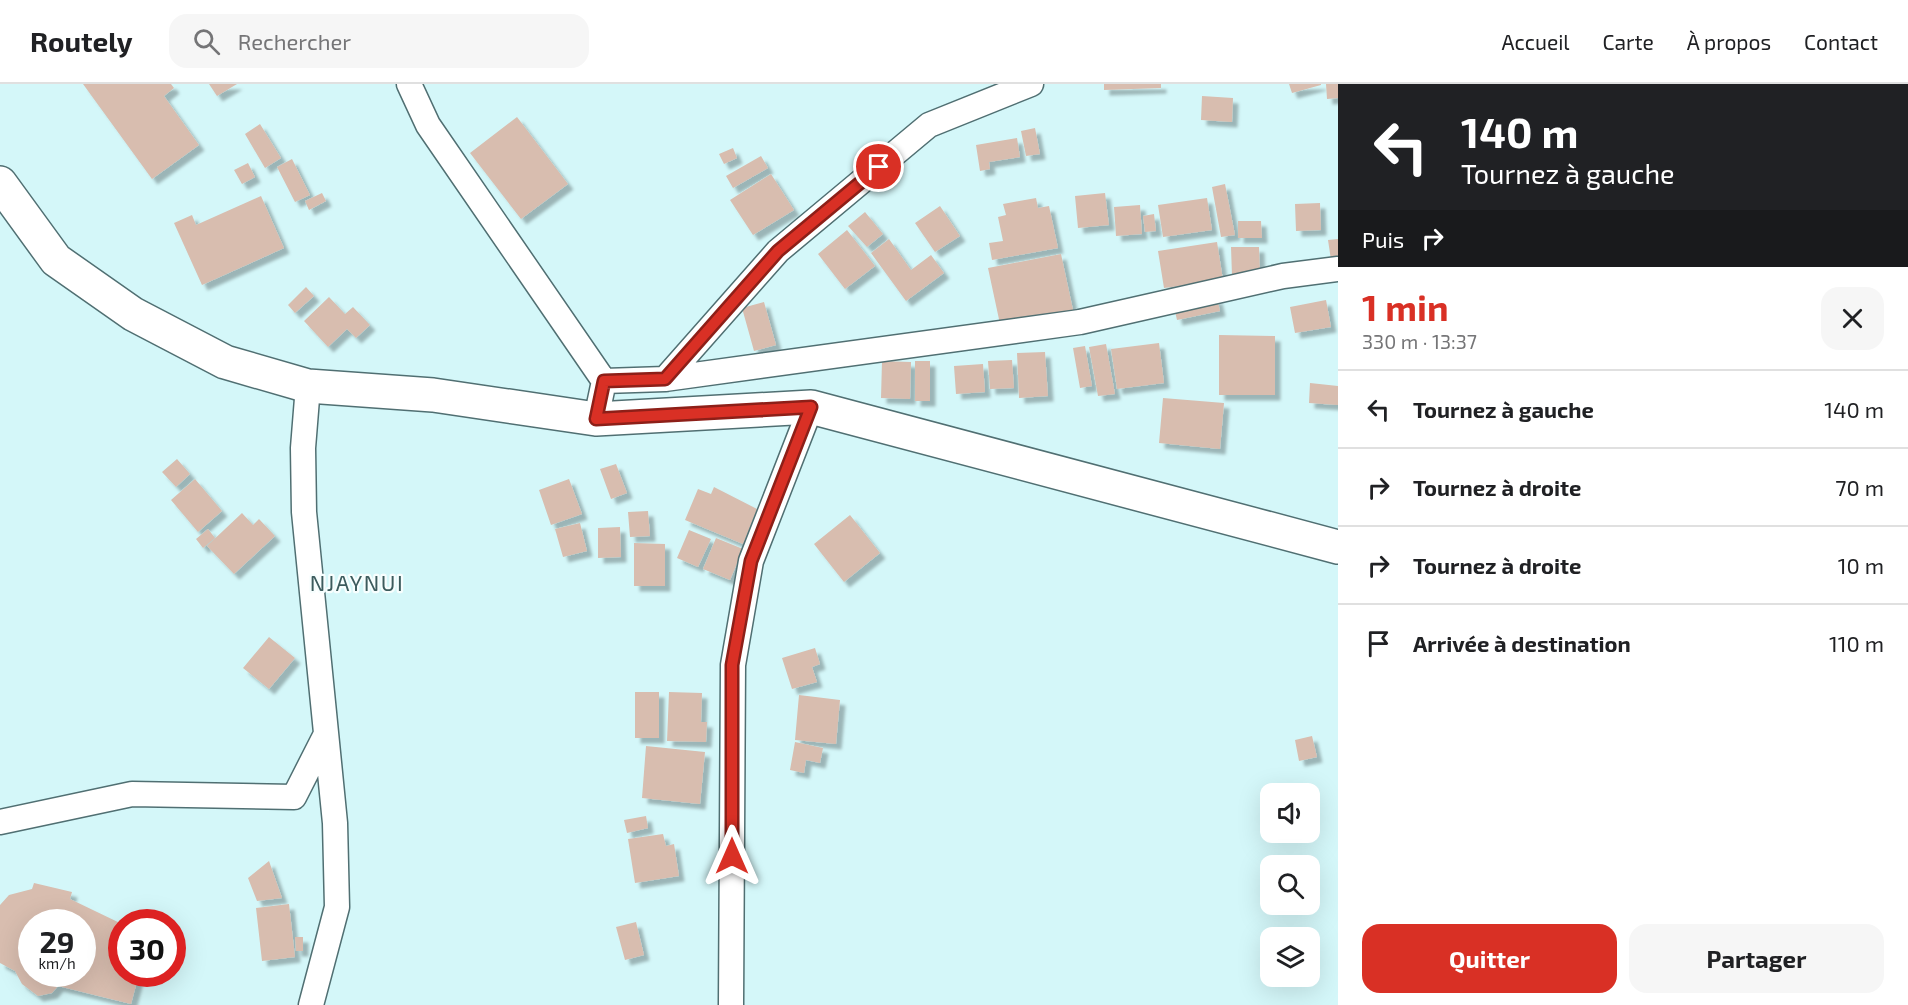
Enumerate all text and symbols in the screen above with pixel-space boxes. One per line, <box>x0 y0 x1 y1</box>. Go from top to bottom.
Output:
search box <box>169 14 589 68</box>
text: Routely <box>30 24 133 58</box>
icon: search <box>190 25 223 58</box>
text: Rechercher <box>238 28 351 54</box>
text: Accueil <box>1501 29 1570 54</box>
text: Carte <box>1603 29 1654 54</box>
text: À propos <box>1687 29 1771 54</box>
text: Contact <box>1804 29 1878 54</box>
text: 140 m <box>1461 106 1578 156</box>
icon: left <box>1362 108 1440 186</box>
pin <box>853 141 904 192</box>
icon: arrive <box>862 150 895 183</box>
text: Tournez à gauche <box>1461 157 1675 189</box>
icon: right <box>1416 222 1449 255</box>
text: Puis <box>1362 226 1404 252</box>
text: 1 min <box>1362 285 1449 328</box>
button: close <box>1821 287 1884 350</box>
text: 330 m · 13:37 <box>1362 329 1477 353</box>
icon: left <box>1362 393 1395 426</box>
text: Tournez à gauche <box>1413 396 1594 422</box>
text: 140 m <box>1824 396 1884 422</box>
icon: right <box>1362 471 1395 504</box>
text: Tournez à droite <box>1413 474 1582 500</box>
text: 70 m <box>1835 474 1884 500</box>
icon: right <box>1362 549 1395 582</box>
text: Tournez à droite <box>1413 552 1582 578</box>
text: 10 m <box>1838 552 1884 578</box>
district label: NJAYNUI <box>310 569 404 595</box>
icon: arrive <box>1362 627 1395 660</box>
text: Arrivée à destination <box>1413 630 1631 656</box>
text: 110 m <box>1829 630 1884 656</box>
map controls <box>1260 783 1320 987</box>
button: sound <box>1260 783 1320 843</box>
position arrow <box>700 824 764 888</box>
button: search <box>1260 855 1320 915</box>
speed limit sign: 30 <box>108 909 186 987</box>
text: 29 <box>39 923 75 959</box>
button: Quitter <box>1362 924 1617 993</box>
button: Partager <box>1629 924 1884 993</box>
button: layers <box>1260 927 1320 987</box>
text: km/h <box>38 954 76 972</box>

